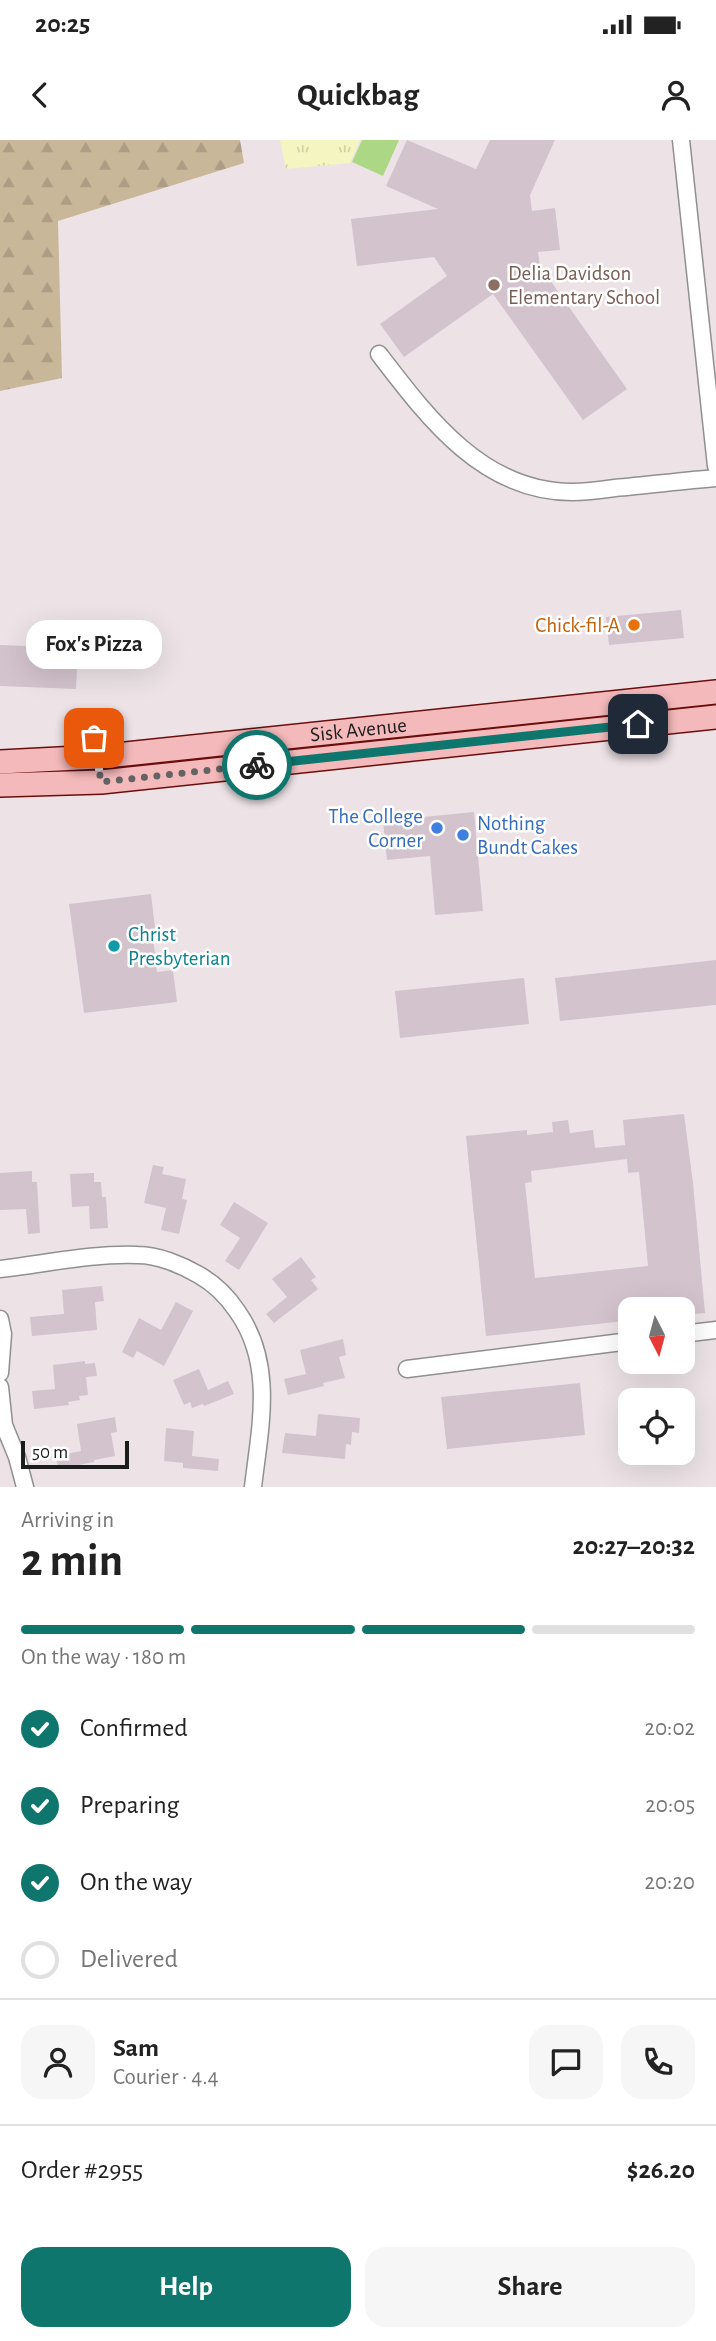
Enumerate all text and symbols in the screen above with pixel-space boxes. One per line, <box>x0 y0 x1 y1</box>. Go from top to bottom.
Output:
text: 20:25 <box>35 11 90 37</box>
icon: back <box>21 76 59 114</box>
icon: person <box>657 76 695 114</box>
text: Quickbag <box>297 79 419 111</box>
place label: Delia Davidson Elementary School <box>508 263 660 308</box>
marker: Delia Davidson Elementary School <box>486 277 502 293</box>
place label: Chick-fil-A <box>535 615 620 636</box>
marker: Chick-fil-A <box>626 617 642 633</box>
callout: Fox's Pizza <box>26 619 162 668</box>
text: Fox's Pizza <box>45 633 143 656</box>
pin <box>608 694 668 754</box>
icon: home <box>619 705 657 743</box>
pin <box>64 708 124 768</box>
street label: Sisk Avenue <box>309 715 408 746</box>
icon: bag <box>75 719 113 757</box>
courier <box>222 730 292 800</box>
icon: bike <box>238 746 276 784</box>
place label: The College Corner <box>328 806 423 851</box>
place label: Nothing Bundt Cakes <box>477 813 578 858</box>
marker: The College Corner <box>429 820 445 836</box>
marker: Nothing Bundt Cakes <box>455 827 471 843</box>
place label: Christ Presbyterian <box>128 924 231 969</box>
marker: Christ Presbyterian <box>106 938 122 954</box>
north arrow <box>618 1297 695 1374</box>
map controls <box>618 1297 695 1465</box>
button: locate <box>618 1388 695 1465</box>
scale bar <box>21 1438 130 1470</box>
text: 50 m <box>32 1443 68 1462</box>
text: Arriving in <box>21 1509 114 1532</box>
text: 20:27–20:32 <box>573 1533 695 1559</box>
text: 2 min <box>21 1538 123 1584</box>
text: On the way · 180 m <box>21 1646 186 1669</box>
icon: check <box>21 1710 59 1748</box>
text: Confirmed <box>80 1715 188 1741</box>
text: 20:02 <box>645 1717 695 1740</box>
icon: check <box>21 1787 59 1825</box>
text: Preparing <box>80 1792 179 1818</box>
text: 20:05 <box>645 1794 695 1817</box>
icon: check <box>21 1864 59 1902</box>
text: On the way <box>80 1869 192 1895</box>
text: 20:20 <box>645 1871 695 1894</box>
text: Delivered <box>80 1946 178 1972</box>
button: person <box>21 2025 95 2099</box>
button: chat <box>529 2025 603 2099</box>
button: phone <box>621 2025 695 2099</box>
text: Sam <box>113 2035 159 2061</box>
text: Courier · 4.4 <box>113 2066 219 2089</box>
text: Order #2955 <box>21 2157 143 2183</box>
text: $26.20 <box>627 2157 695 2183</box>
button: Help <box>21 2247 351 2327</box>
button: Share <box>365 2247 695 2327</box>

